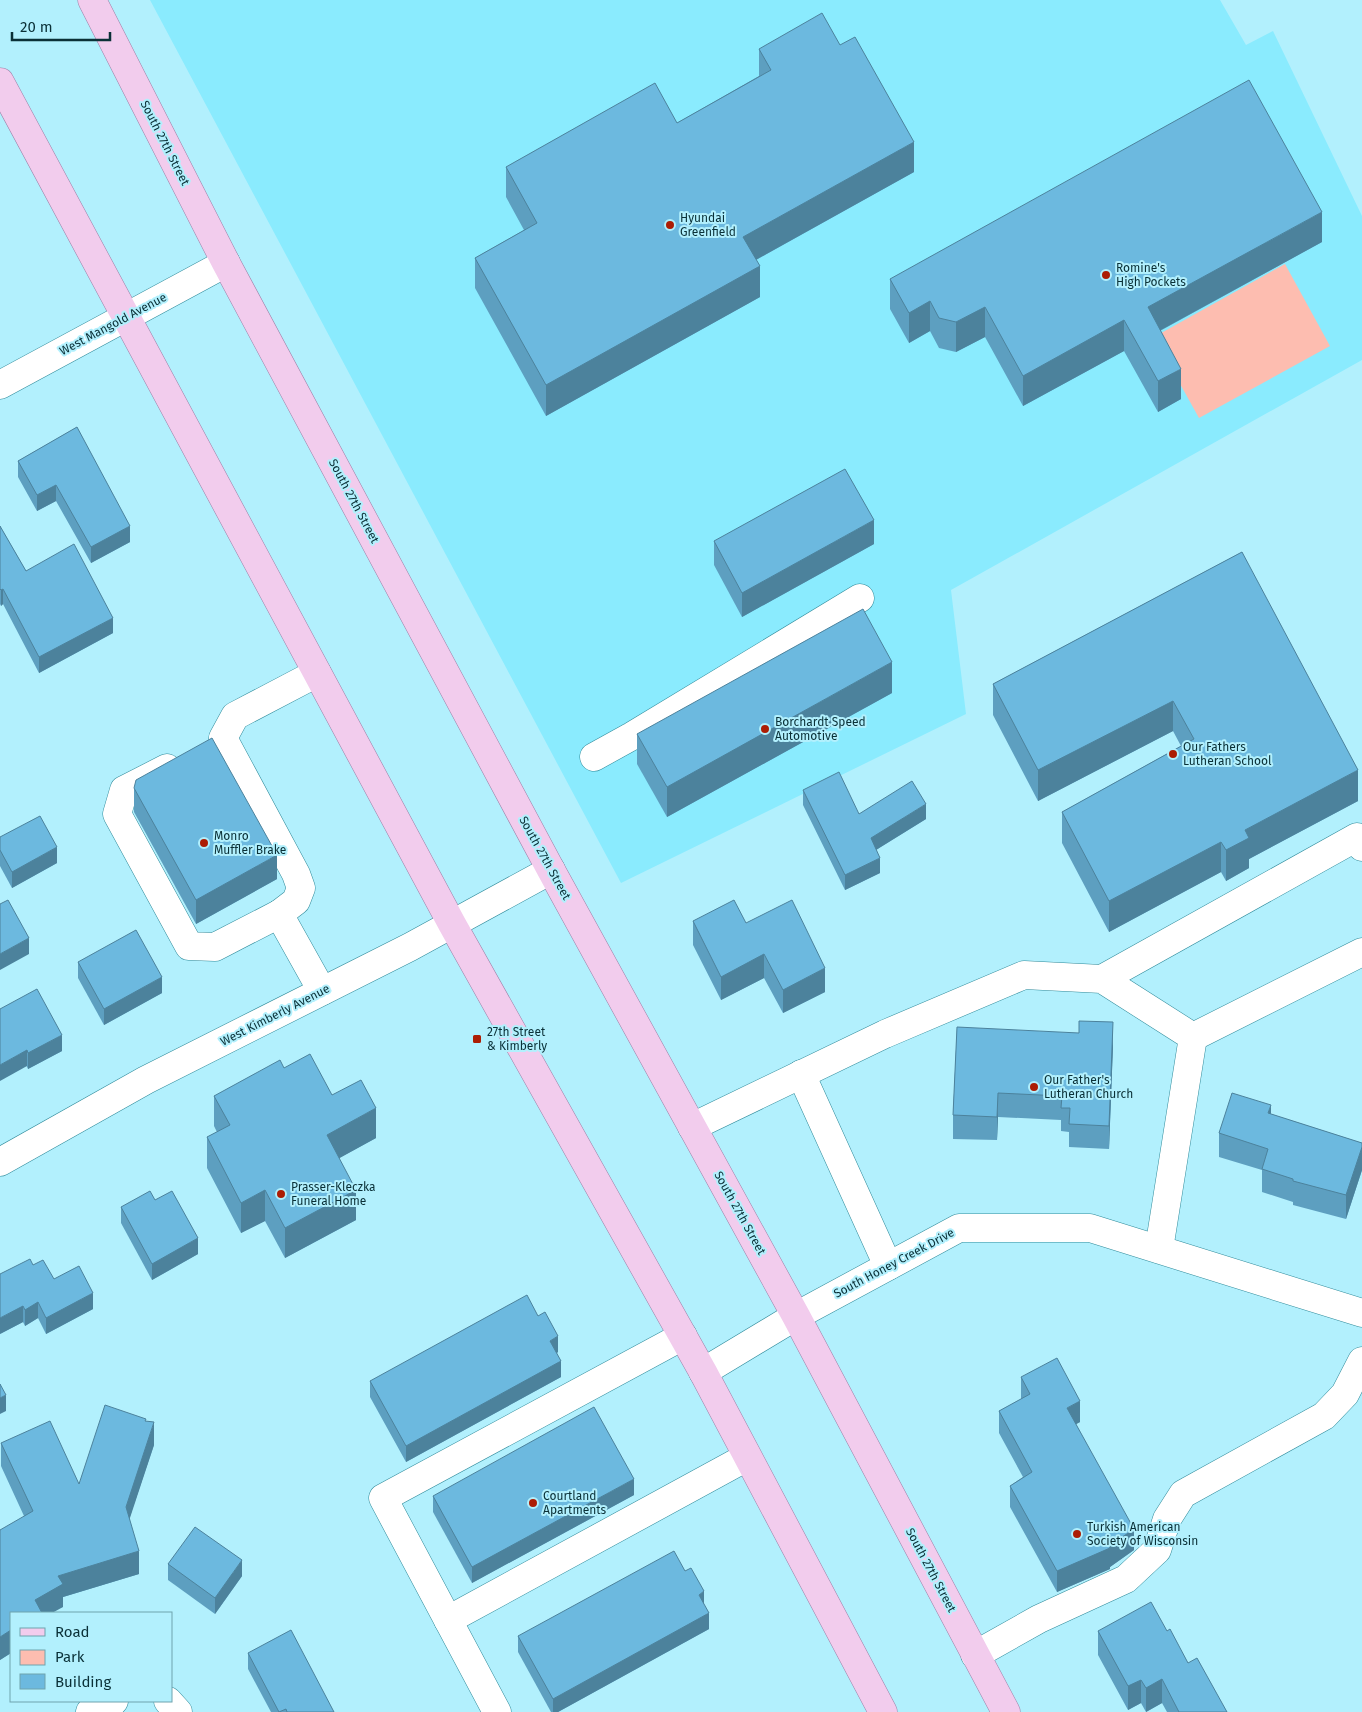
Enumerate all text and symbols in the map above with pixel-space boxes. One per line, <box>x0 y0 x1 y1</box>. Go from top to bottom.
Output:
scale bar <box>12 10 110 42</box>
text: 20 m <box>20 18 53 36</box>
street label: South 27th Street <box>138 98 193 188</box>
place label: Hyundai Greenfield <box>680 211 736 239</box>
marker: Hyundai Greenfield <box>664 219 676 231</box>
place label: Romine's High Pockets <box>1116 261 1186 289</box>
marker: Romine's High Pockets <box>1100 269 1112 281</box>
street label: West Mangold Avenue <box>57 290 169 358</box>
street label: South 27th Street <box>326 457 382 546</box>
place label: Borchardt Speed Automotive <box>775 715 866 743</box>
marker: Borchardt Speed Automotive <box>759 723 771 735</box>
place label: Our Fathers Lutheran School <box>1183 740 1272 768</box>
marker: Our Fathers Lutheran School <box>1167 748 1179 760</box>
street label: South 27th Street <box>516 814 574 903</box>
place label: Monro Muffler Brake <box>214 829 286 857</box>
marker: Monro Muffler Brake <box>198 837 210 849</box>
street label: West Kimberly Avenue <box>218 981 332 1049</box>
place label: 27th Street & Kimberly <box>487 1025 547 1053</box>
marker: 27th Street & Kimberly <box>471 1033 483 1045</box>
place label: Our Father's Lutheran Church <box>1044 1073 1133 1101</box>
marker: Our Father's Lutheran Church <box>1028 1081 1040 1093</box>
street label: South 27th Street <box>711 1169 769 1258</box>
place label: Prasser-Kleczka Funeral Home <box>291 1180 376 1208</box>
marker: Prasser-Kleczka Funeral Home <box>275 1188 287 1200</box>
street label: South Honey Creek Drive <box>831 1225 957 1301</box>
place label: Courtland Apartments <box>543 1489 607 1517</box>
marker: Courtland Apartments <box>527 1497 539 1509</box>
place label: Turkish American Society of Wisconsin <box>1087 1520 1198 1548</box>
street label: South 27th Street <box>903 1526 959 1615</box>
marker: Turkish American Society of Wisconsin <box>1071 1528 1083 1540</box>
legend <box>10 1612 172 1702</box>
text: Road <box>55 1623 90 1641</box>
text: Park <box>55 1648 85 1666</box>
text: Building <box>55 1673 111 1691</box>

